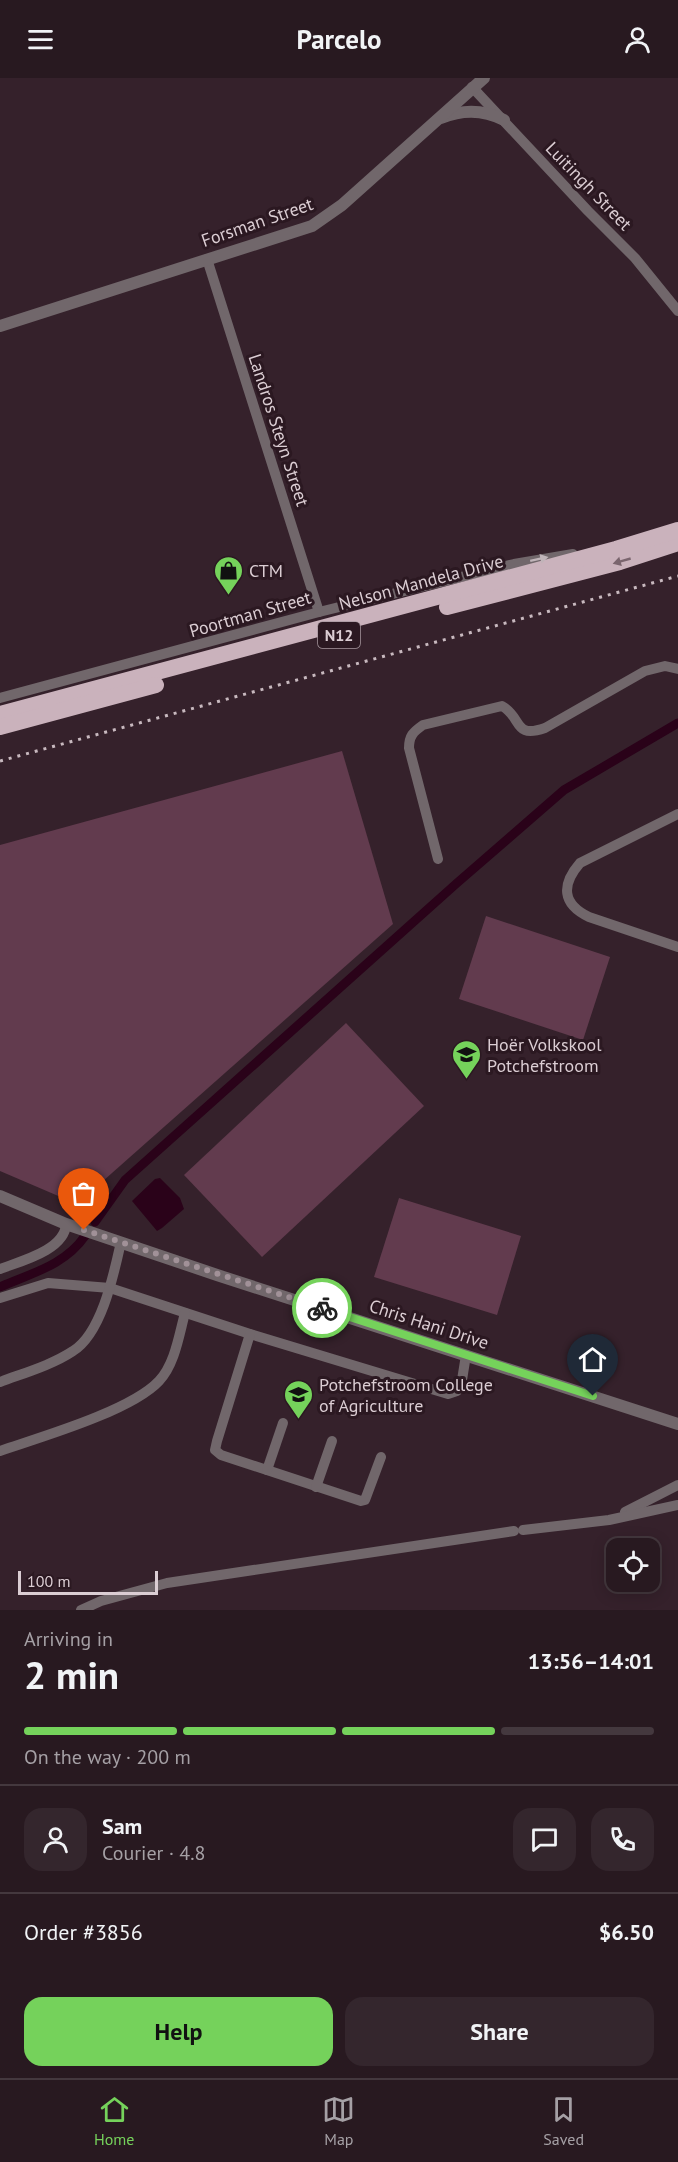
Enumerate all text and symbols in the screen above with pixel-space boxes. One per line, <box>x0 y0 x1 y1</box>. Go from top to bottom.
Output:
text: Parcelo <box>297 22 381 56</box>
icon: menu <box>24 23 57 56</box>
icon: person <box>621 23 654 56</box>
street label: Luitingh Street <box>541 137 637 235</box>
street label: Forsman Street <box>198 192 316 252</box>
street label: Landros Steyn Street <box>244 351 314 509</box>
street label: Nelson Mandela Drive <box>336 549 506 615</box>
shop icon: CTM <box>212 554 244 596</box>
one-way arrow <box>530 554 549 563</box>
one-way arrow <box>613 557 631 566</box>
place label: CTM <box>249 559 283 582</box>
street label: Poortman Street <box>186 586 314 642</box>
road number: N12 <box>318 622 360 648</box>
place label: Hoër Volkskool Potchefstroom <box>487 1033 602 1077</box>
school or university icon: Hoër Volkskool Potchefstroom <box>450 1038 482 1080</box>
pin <box>58 1168 109 1230</box>
icon: bag <box>67 1177 100 1210</box>
courier <box>292 1278 352 1338</box>
icon: bike <box>306 1292 339 1325</box>
street label: Chris Hani Drive <box>366 1294 492 1354</box>
pin <box>567 1334 618 1396</box>
icon: home <box>576 1343 609 1376</box>
place label: Potchefstroom College of Agriculture <box>319 1373 493 1417</box>
school or university icon: Potchefstroom College of Agriculture <box>282 1378 314 1420</box>
map controls <box>606 1538 660 1592</box>
button: locate <box>606 1538 660 1592</box>
scale bar <box>18 1568 158 1596</box>
text: 100 m <box>27 1571 70 1591</box>
text: Arriving in <box>24 1626 113 1652</box>
text: 13:56–14:01 <box>528 1647 654 1675</box>
text: 2 min <box>24 1649 119 1700</box>
text: On the way · 200 m <box>24 1744 191 1770</box>
button: person <box>24 1808 87 1871</box>
button: chat <box>513 1808 576 1871</box>
button: phone <box>591 1808 654 1871</box>
text: Sam <box>102 1812 142 1840</box>
text: Courier · 4.8 <box>102 1840 205 1866</box>
text: Order #3856 <box>24 1918 143 1946</box>
text: $6.50 <box>599 1918 654 1946</box>
button: Help <box>24 1997 333 2066</box>
button: Share <box>345 1997 654 2066</box>
tab: Home <box>94 2093 134 2149</box>
tab: Map <box>322 2093 355 2149</box>
tab: Saved <box>543 2093 584 2149</box>

